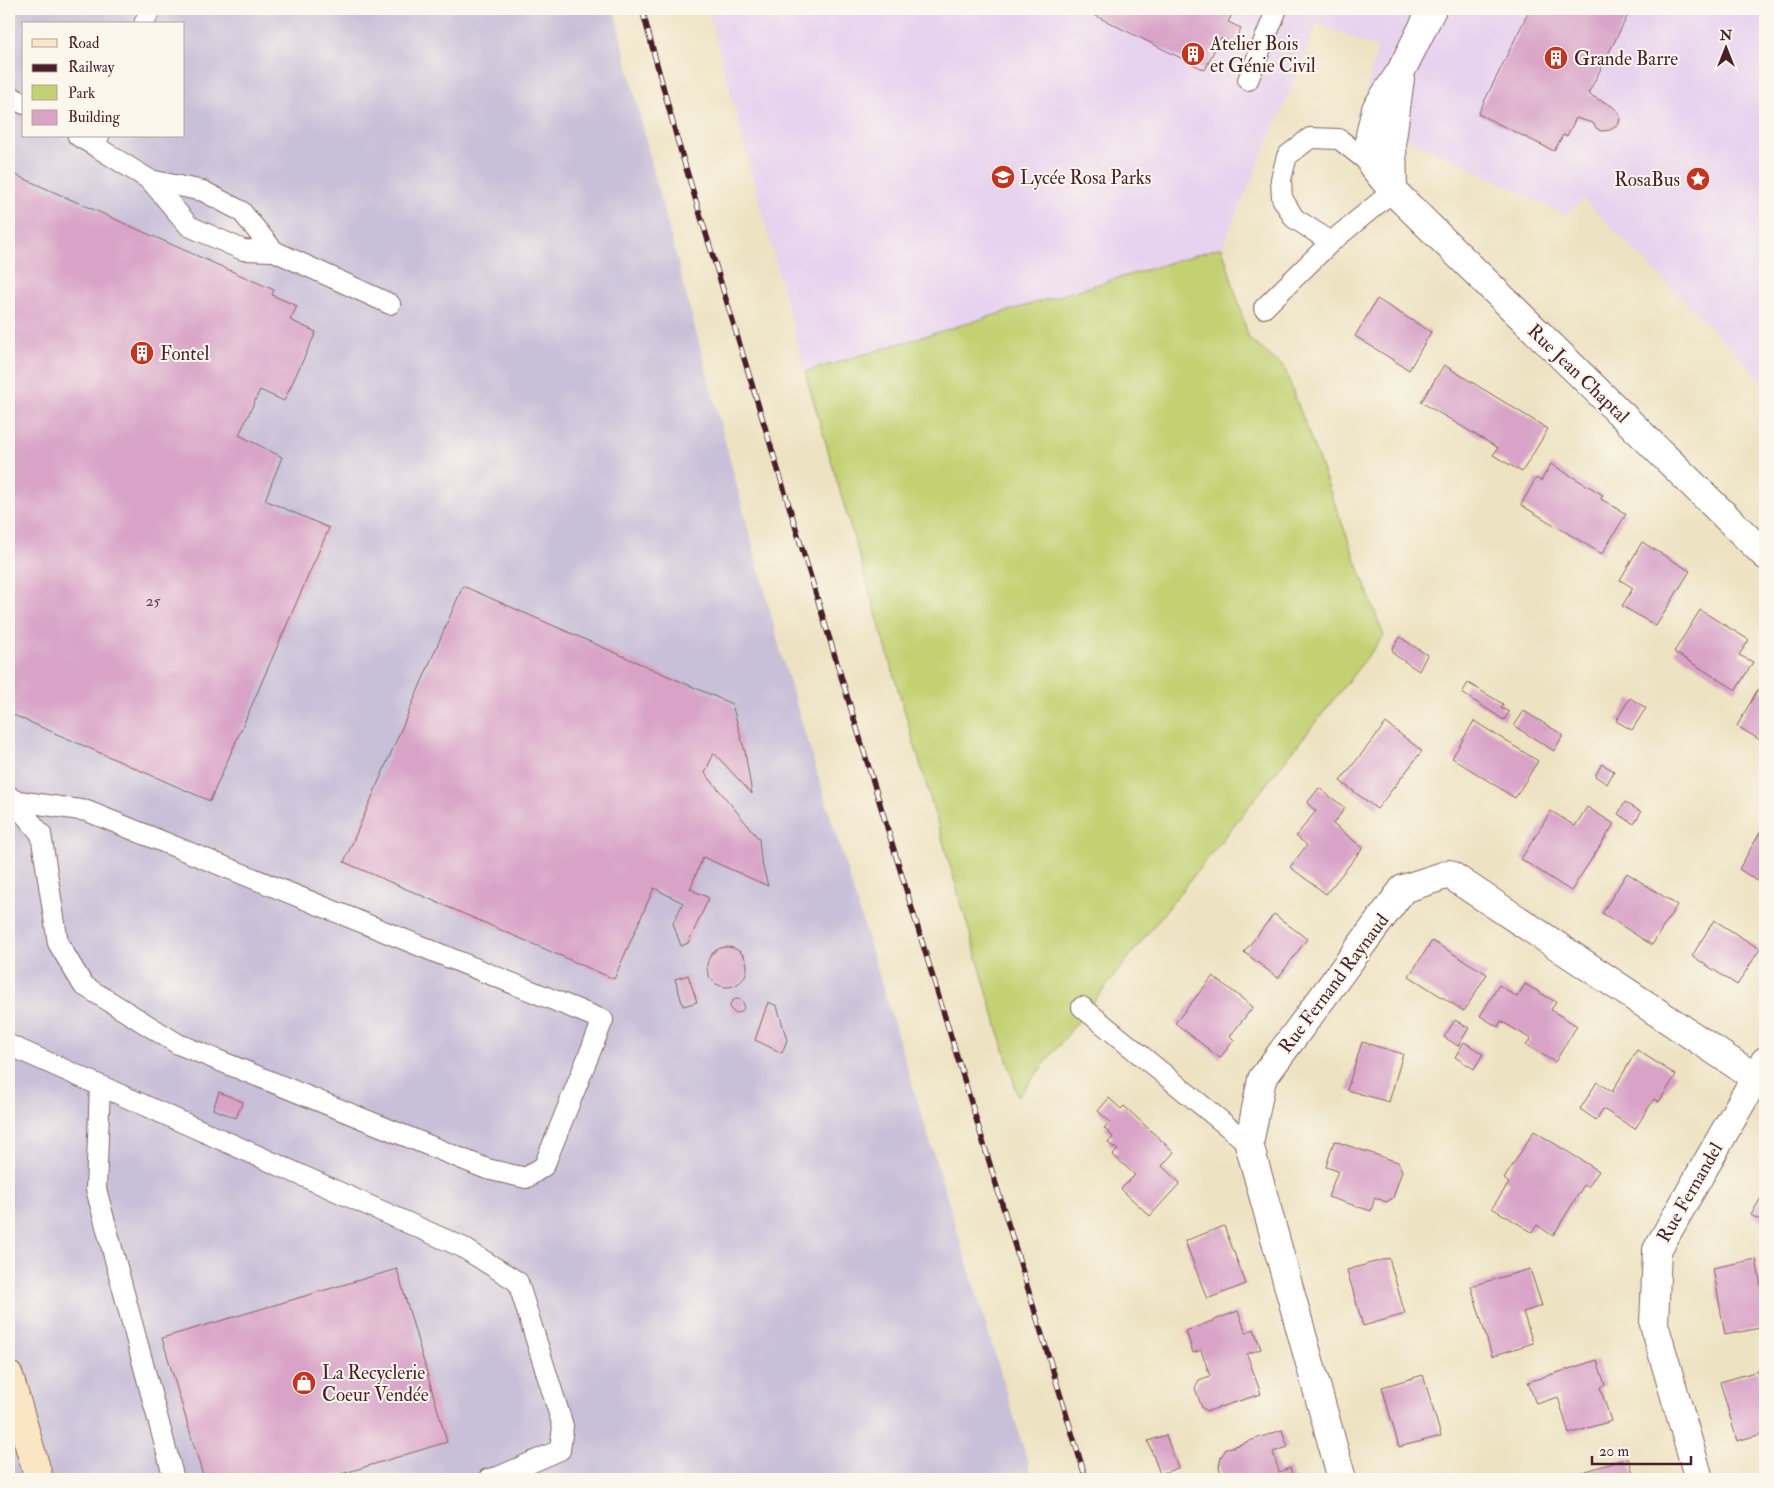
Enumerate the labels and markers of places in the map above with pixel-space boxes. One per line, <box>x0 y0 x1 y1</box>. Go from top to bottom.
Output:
place label: Atelier Bois et Génie Civil <box>1209 32 1316 78</box>
building icon: Atelier Bois et Génie Civil <box>1180 41 1206 67</box>
building icon: Grande Barre <box>1543 45 1569 71</box>
place label: Grande Barre <box>1574 47 1678 71</box>
school or university icon: Lycée Rosa Parks <box>990 164 1016 190</box>
place label: Lycée Rosa Parks <box>1020 166 1151 190</box>
place icon: RosaBus <box>1685 166 1711 192</box>
place label: RosaBus <box>1614 168 1680 192</box>
building icon: Fontel <box>129 340 155 366</box>
place label: Fontel <box>160 342 209 366</box>
place label: La Recyclerie Coeur Vendée <box>322 1361 429 1407</box>
shop icon: La Recyclerie Coeur Vendée <box>291 1370 317 1396</box>

